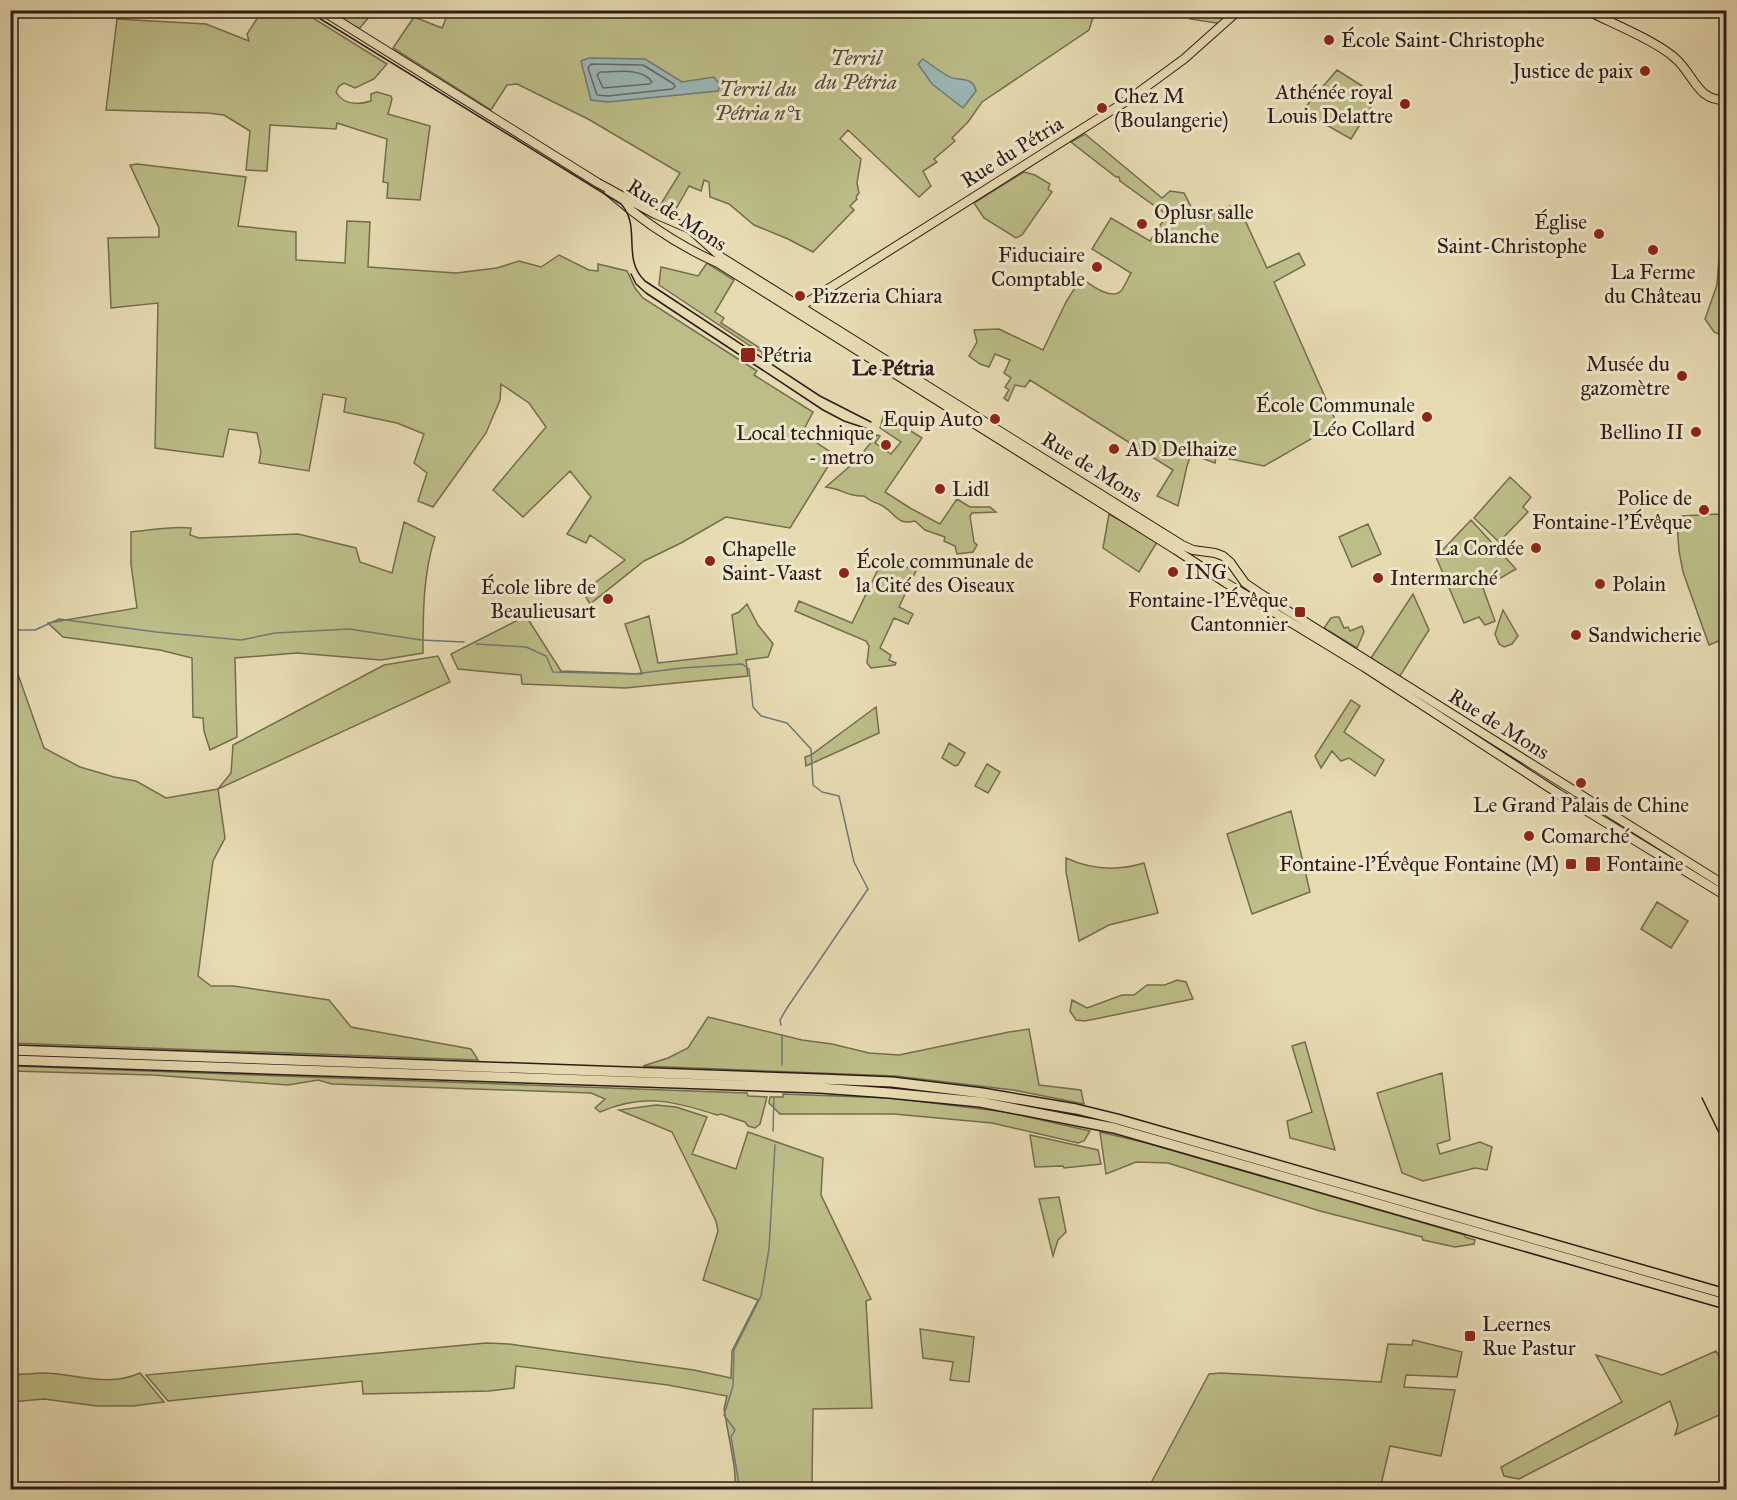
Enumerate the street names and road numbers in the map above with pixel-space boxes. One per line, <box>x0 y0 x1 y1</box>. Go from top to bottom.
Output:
street label: Rue du Pétria <box>956 110 1068 194</box>
street label: Rue de Mons <box>622 173 732 257</box>
street label: Rue de Mons <box>1037 426 1147 508</box>
street label: Rue de Mons <box>1444 683 1554 765</box>

